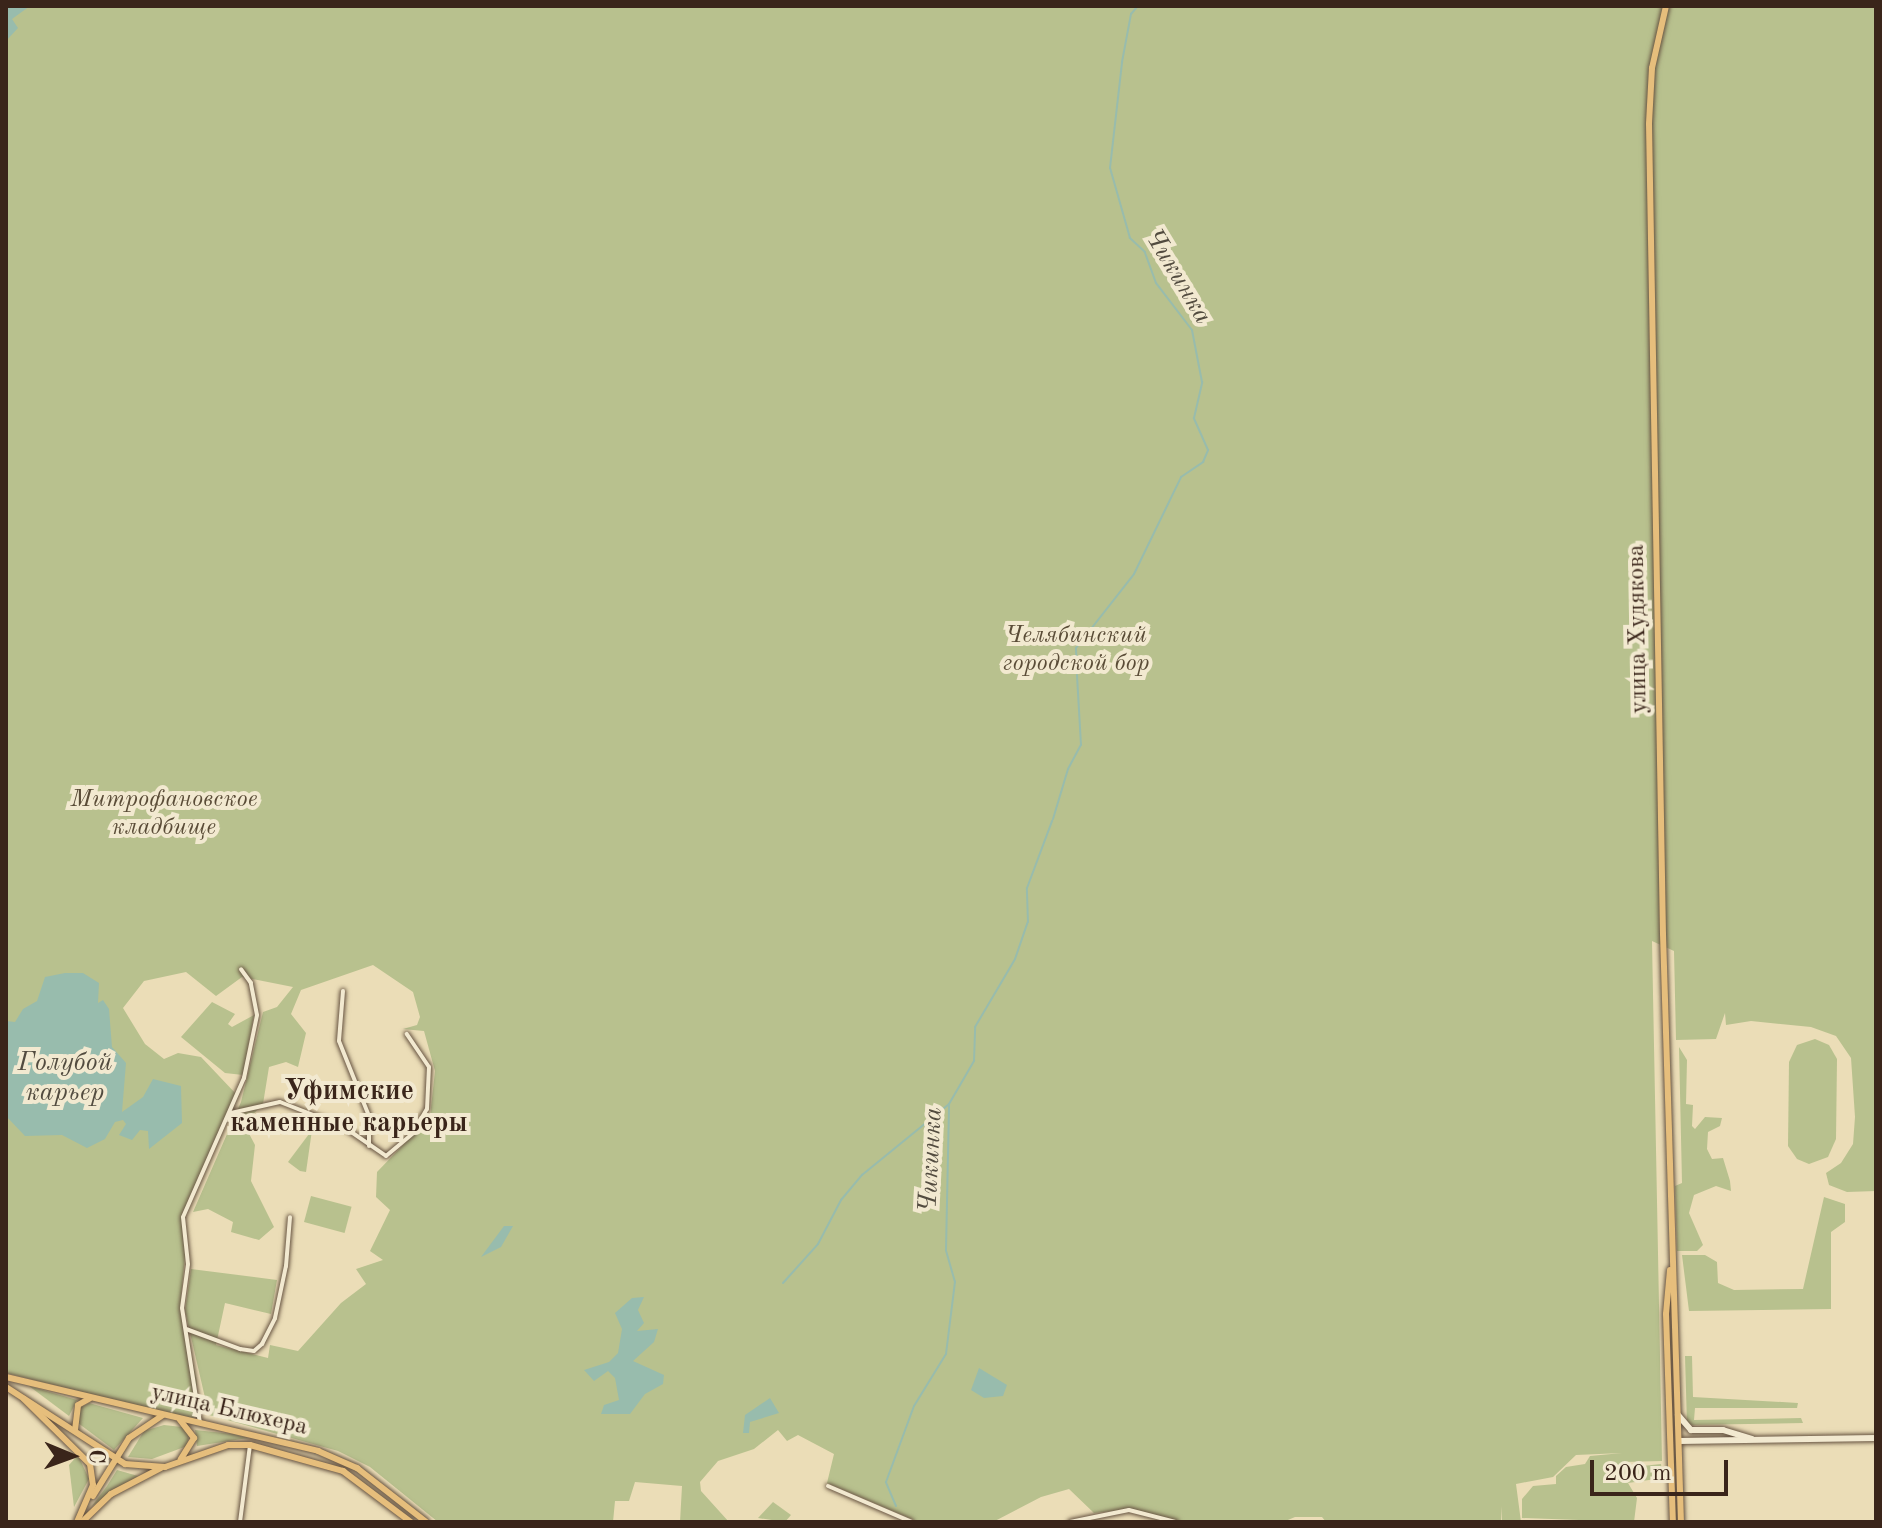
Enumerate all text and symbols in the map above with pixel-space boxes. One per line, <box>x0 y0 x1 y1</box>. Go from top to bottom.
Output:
water label: Чикинка <box>1136 224 1218 330</box>
street label: улица Худякова <box>1623 544 1655 714</box>
park label: Челябинский городской бор <box>1002 623 1150 679</box>
park label: Митрофановское кладбище <box>71 787 257 843</box>
water label: Голубой карьер <box>18 1048 112 1110</box>
district label: Уфимские каменные карьеры <box>230 1075 468 1141</box>
water label: Чикинка <box>914 1106 950 1214</box>
street label: улица Блюхера <box>148 1379 310 1443</box>
north arrow <box>32 1416 112 1496</box>
scale bar <box>1594 1444 1732 1494</box>
text: С <box>85 1449 107 1464</box>
text: 200 m <box>1604 1462 1672 1486</box>

